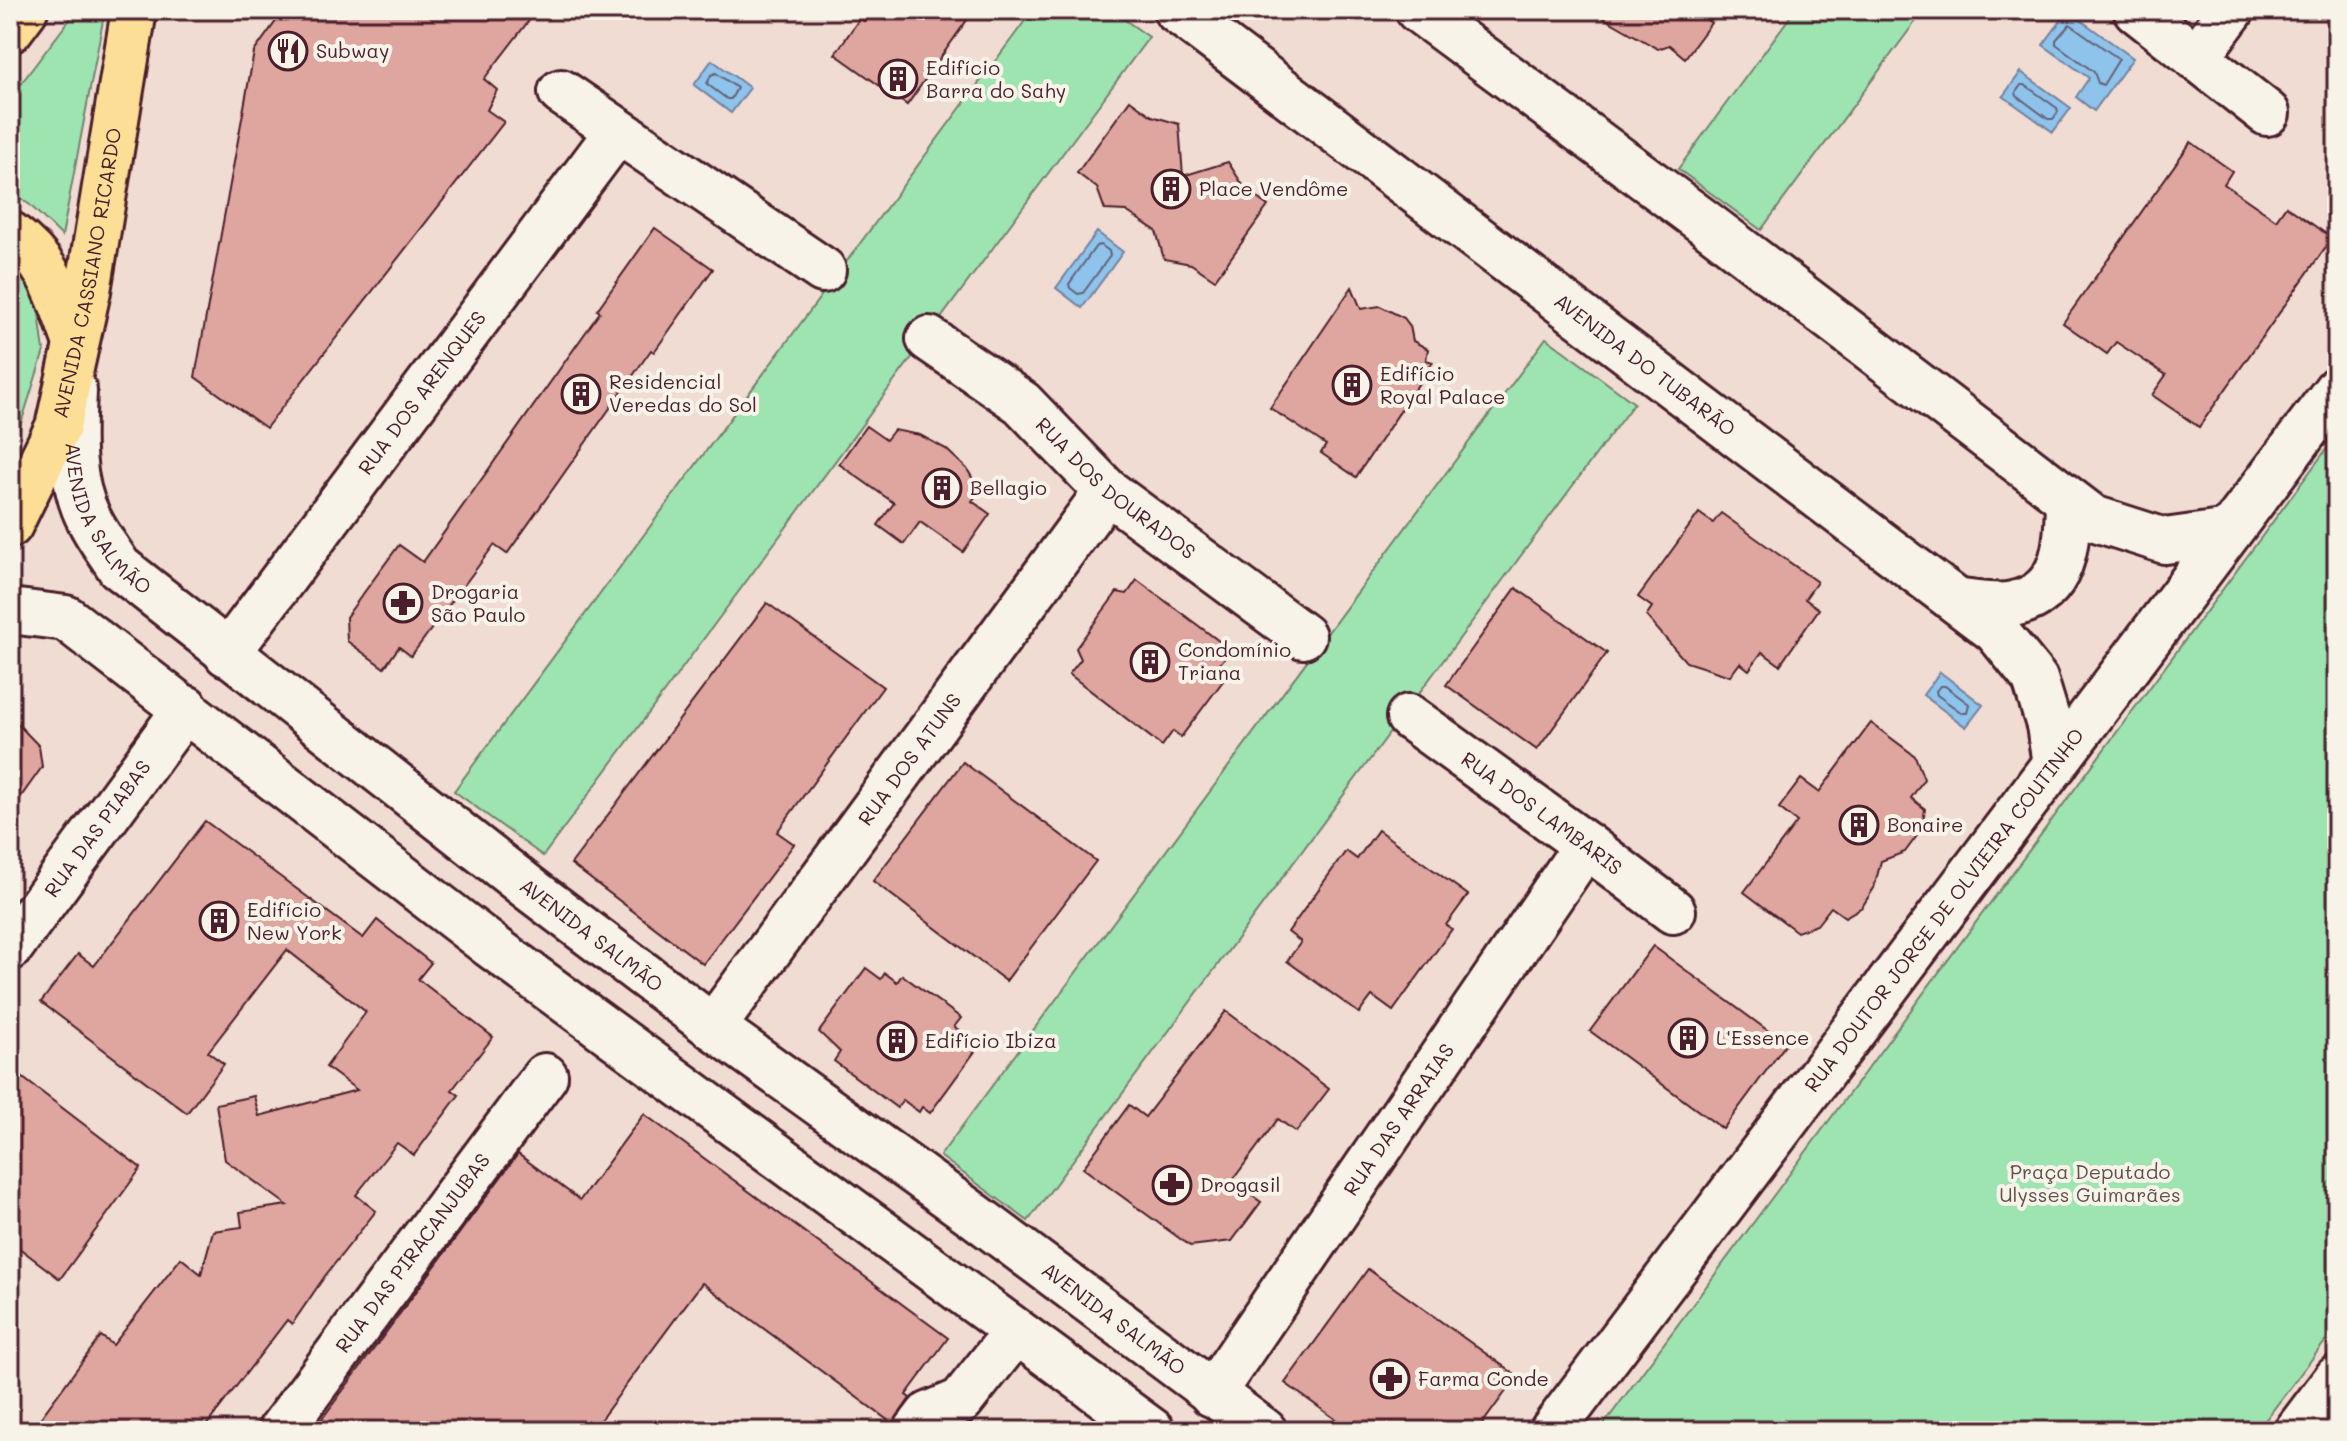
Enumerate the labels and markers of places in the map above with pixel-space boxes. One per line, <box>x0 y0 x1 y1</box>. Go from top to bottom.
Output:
restaurant icon: Subway <box>267 30 309 72</box>
place label: Subway <box>316 37 389 63</box>
place label: Edifício Barra do Sahy <box>926 54 1066 103</box>
building icon: Edifício Barra do Sahy <box>877 58 919 100</box>
building icon: Place Vendôme <box>1150 168 1192 210</box>
place label: Place Vendôme <box>1199 175 1348 201</box>
place label: Edifício Royal Palace <box>1380 360 1505 409</box>
building icon: Edifício Royal Palace <box>1331 364 1373 406</box>
place label: Residencial Veredas do Sol <box>609 368 757 417</box>
building icon: Residencial Veredas do Sol <box>560 373 602 415</box>
building icon: Bellagio <box>921 467 963 509</box>
place label: Bellagio <box>970 474 1047 500</box>
place label: Drogaria São Paulo <box>431 578 526 627</box>
pharmacy icon: Drogaria São Paulo <box>382 582 424 624</box>
place label: Condomínio Triana <box>1178 636 1291 685</box>
building icon: Condomínio Triana <box>1129 641 1171 683</box>
building icon: Bonaire <box>1838 804 1880 846</box>
place label: Bonaire <box>1887 811 1963 837</box>
place label: Edifício New York <box>247 896 342 945</box>
building icon: Edifício New York <box>198 900 240 942</box>
building icon: L'Essence <box>1667 1017 1709 1059</box>
building icon: Edifício Ibiza <box>876 1020 918 1062</box>
place label: L'Essence <box>1716 1024 1809 1050</box>
place label: Edifício Ibiza <box>925 1027 1057 1053</box>
pharmacy icon: Drogasil <box>1151 1164 1193 1206</box>
place label: Drogasil <box>1200 1171 1281 1197</box>
pharmacy icon: Farma Conde <box>1369 1358 1411 1400</box>
place label: Farma Conde <box>1418 1365 1549 1391</box>

